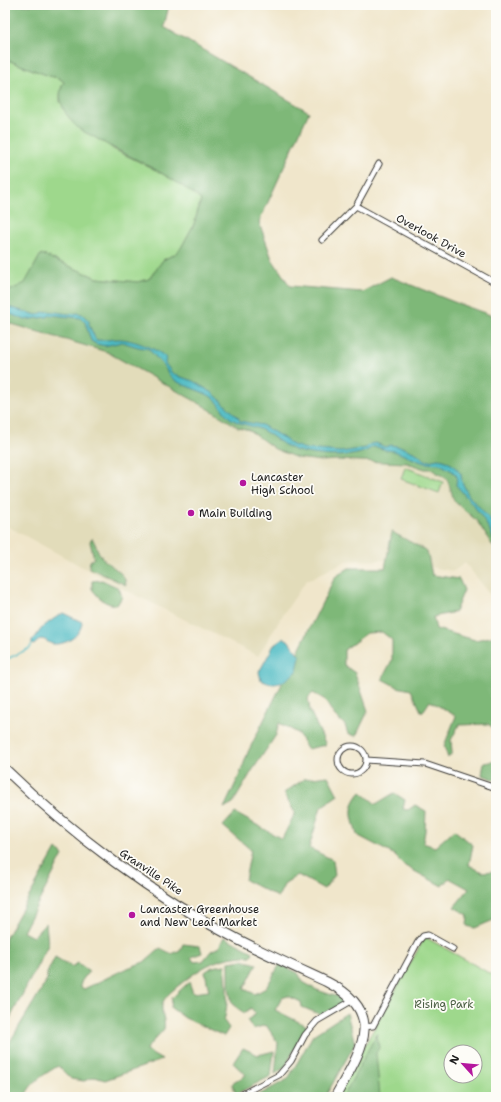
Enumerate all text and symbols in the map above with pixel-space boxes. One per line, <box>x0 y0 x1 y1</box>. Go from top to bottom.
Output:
street label: Overlook Drive <box>393 211 469 261</box>
place label: Lancaster High School <box>251 470 315 498</box>
marker: Lancaster High School <box>238 478 248 488</box>
place label: Main Building <box>199 506 272 521</box>
marker: Main Building <box>186 508 196 518</box>
street label: Granville Pike <box>117 845 185 899</box>
place label: Lancaster Greenhouse and New Leaf Market <box>140 902 259 930</box>
marker: Lancaster Greenhouse and New Leaf Market <box>127 910 137 920</box>
park label: Rising Park <box>414 997 474 1012</box>
north arrow <box>443 1044 483 1084</box>
text: N <box>446 1052 463 1067</box>

